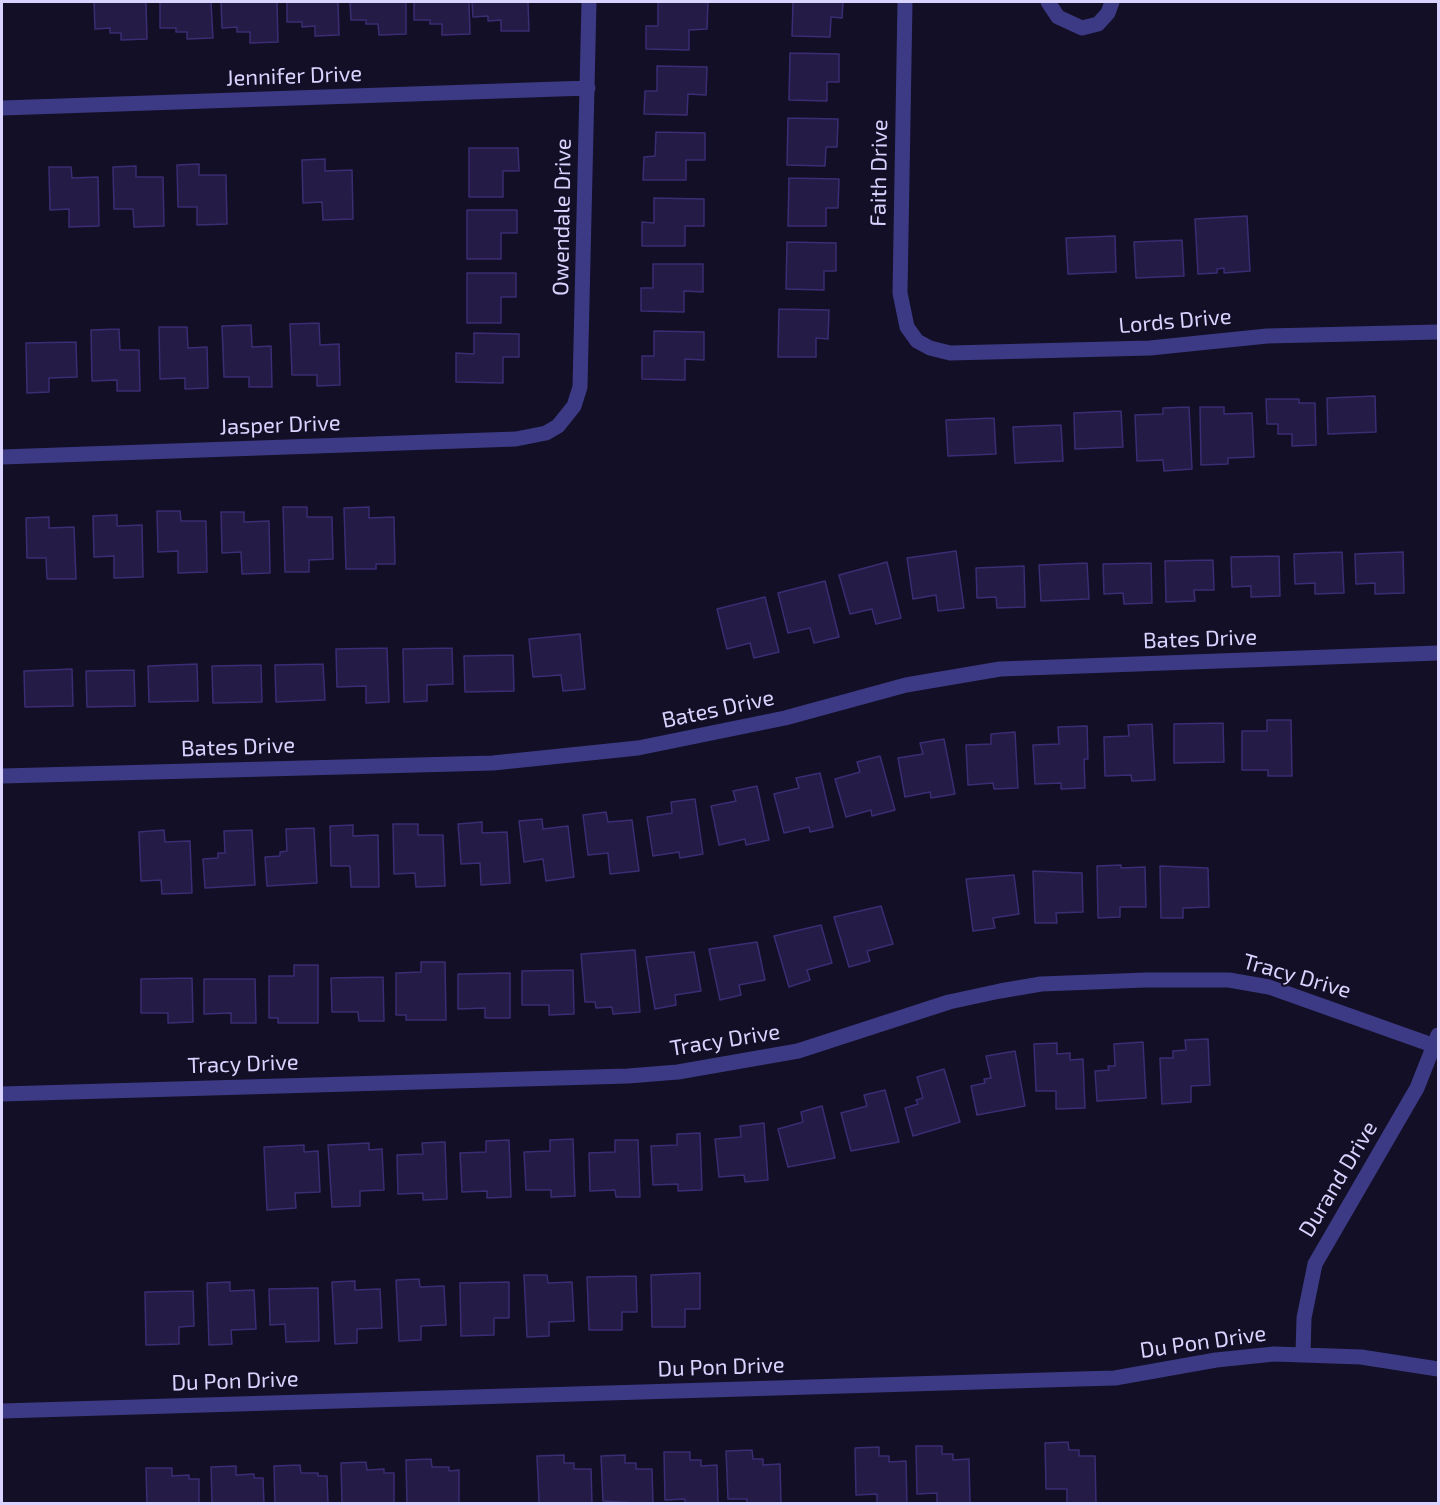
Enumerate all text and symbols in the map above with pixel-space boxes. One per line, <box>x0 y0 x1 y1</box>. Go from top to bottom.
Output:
street label: Jennifer Drive <box>225 60 363 92</box>
street label: Faith Drive <box>865 119 893 227</box>
street label: Owendale Drive <box>547 138 577 296</box>
street label: Lords Drive <box>1117 303 1233 339</box>
street label: Jasper Drive <box>219 410 341 440</box>
street label: Bates Drive <box>1142 624 1258 654</box>
street label: Bates Drive <box>659 684 777 734</box>
street label: Bates Drive <box>180 732 296 762</box>
street label: Tracy Drive <box>1240 948 1354 1004</box>
street label: Tracy Drive <box>668 1018 782 1062</box>
street label: Tracy Drive <box>187 1049 299 1079</box>
street label: Durand Drive <box>1293 1116 1383 1242</box>
street label: Du Pon Drive <box>1138 1320 1268 1364</box>
street label: Du Pon Drive <box>657 1352 785 1382</box>
street label: Du Pon Drive <box>171 1366 299 1396</box>

